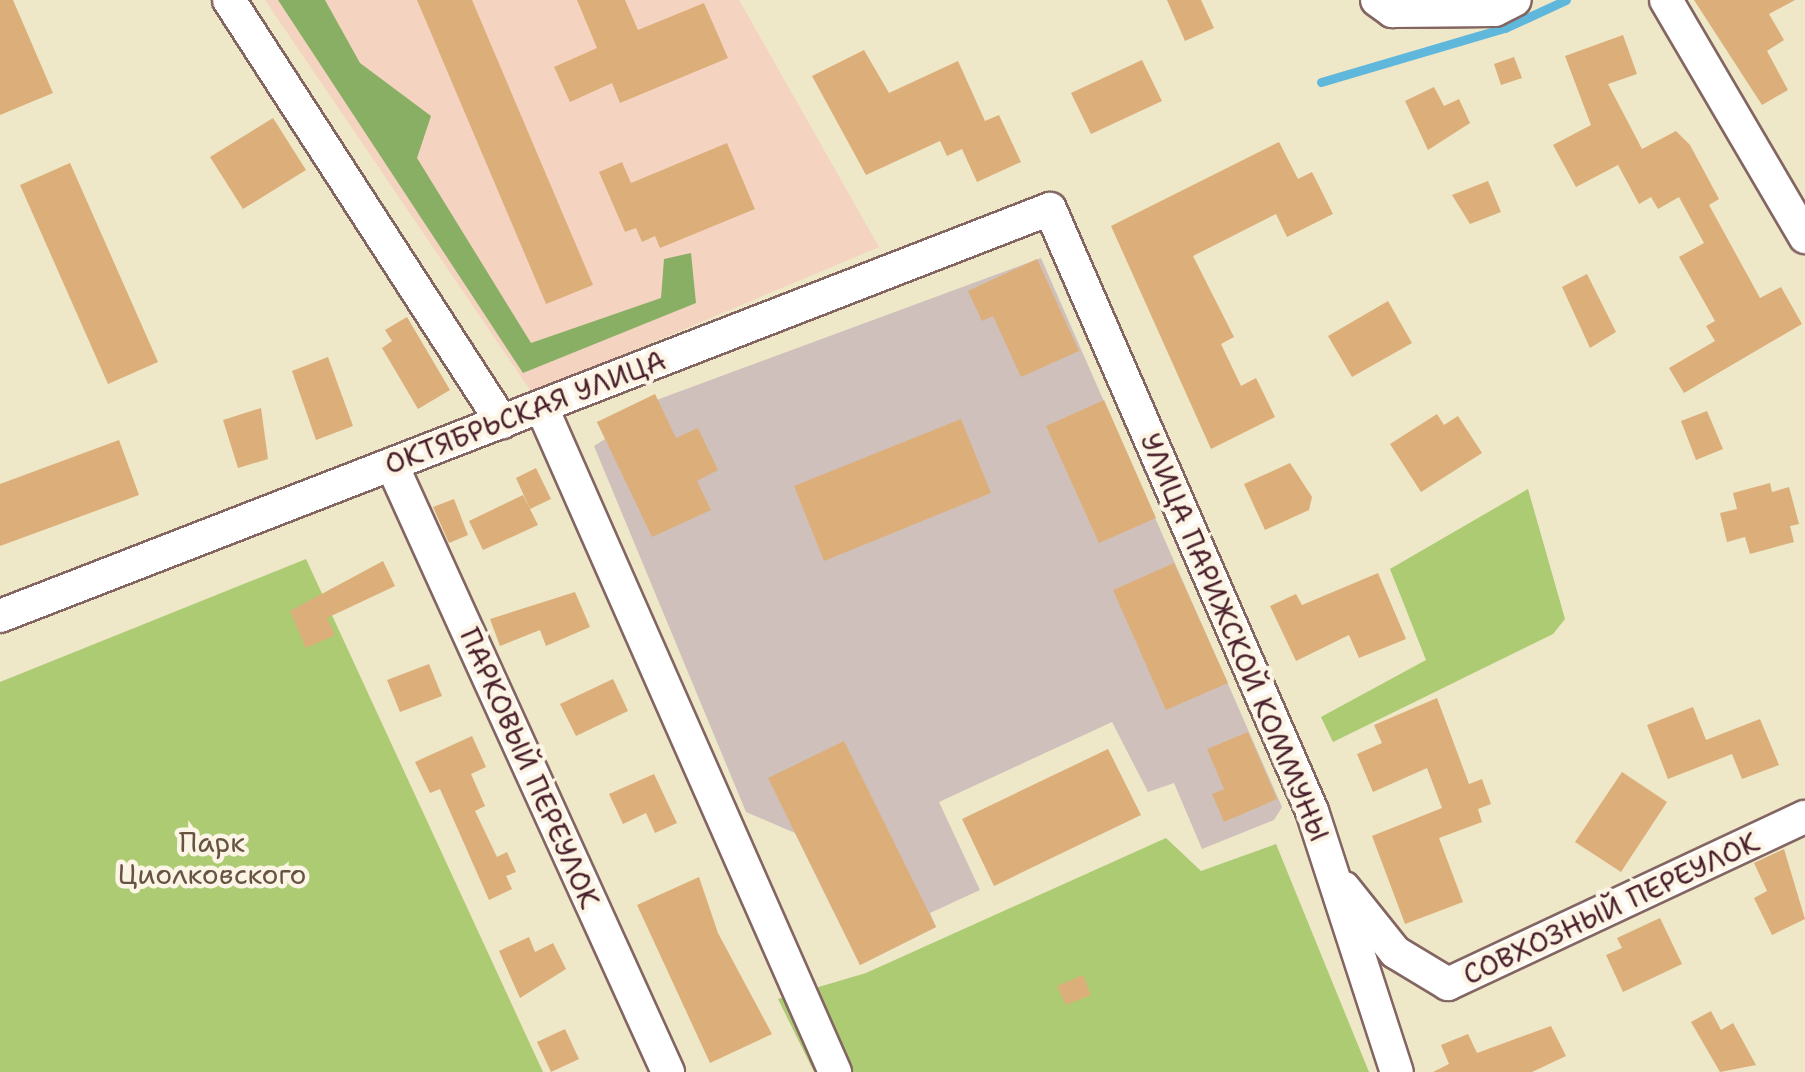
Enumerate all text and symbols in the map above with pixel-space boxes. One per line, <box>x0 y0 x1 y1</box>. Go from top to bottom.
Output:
street label: ОКТЯБРЬСКАЯ УЛИЦА <box>380 343 670 481</box>
street label: УЛИЦА ПАРИЖСКОЙ КОММУНЫ <box>1134 428 1336 846</box>
street label: ПАРКОВЫЙ ПЕРЕУЛОК <box>453 623 607 913</box>
street label: СОВХОЗНЫЙ ПЕРЕУЛОК <box>1457 824 1765 992</box>
park label: Парк Циолковского <box>117 825 307 891</box>

